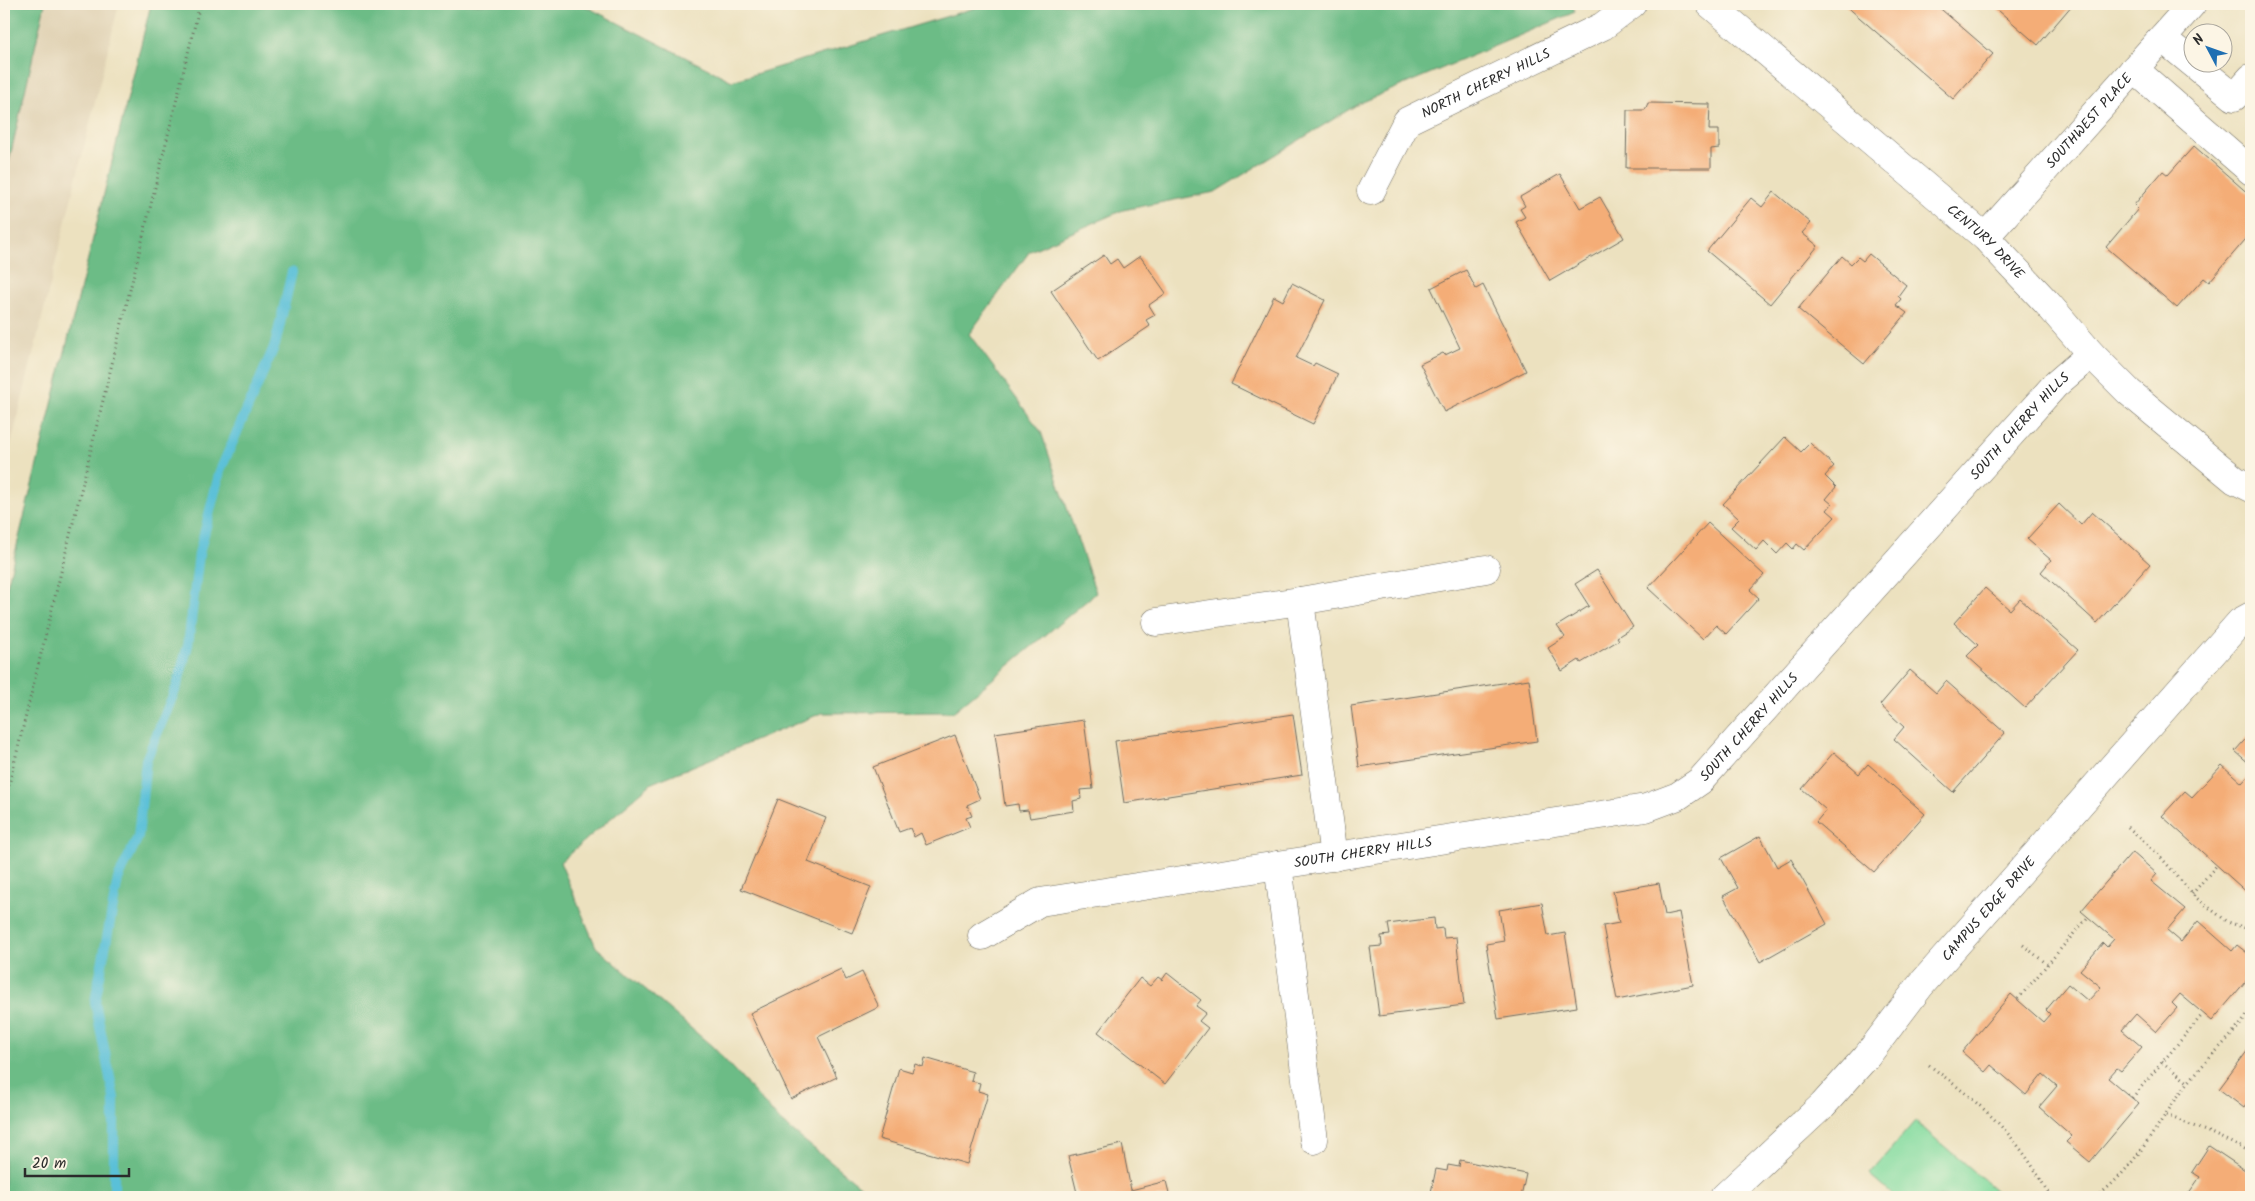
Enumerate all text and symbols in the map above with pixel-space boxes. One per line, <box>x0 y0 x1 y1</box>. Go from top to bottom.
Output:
north arrow <box>2182 22 2232 72</box>
text: N <box>2188 29 2210 51</box>
street label: NORTH CHERRY HILLS <box>1418 43 1555 125</box>
street label: SOUTHWEST PLACE <box>2041 68 2138 174</box>
street label: CENTURY DRIVE <box>1941 199 2030 285</box>
street label: SOUTH CHERRY HILLS <box>1965 367 2075 485</box>
street label: SOUTH CHERRY HILLS <box>1695 668 1804 787</box>
street label: SOUTH CHERRY HILLS <box>1292 831 1434 874</box>
street label: CAMPUS EDGE DRIVE <box>1936 851 2042 967</box>
scale bar <box>25 1146 129 1178</box>
text: 20 m <box>32 1152 66 1176</box>

